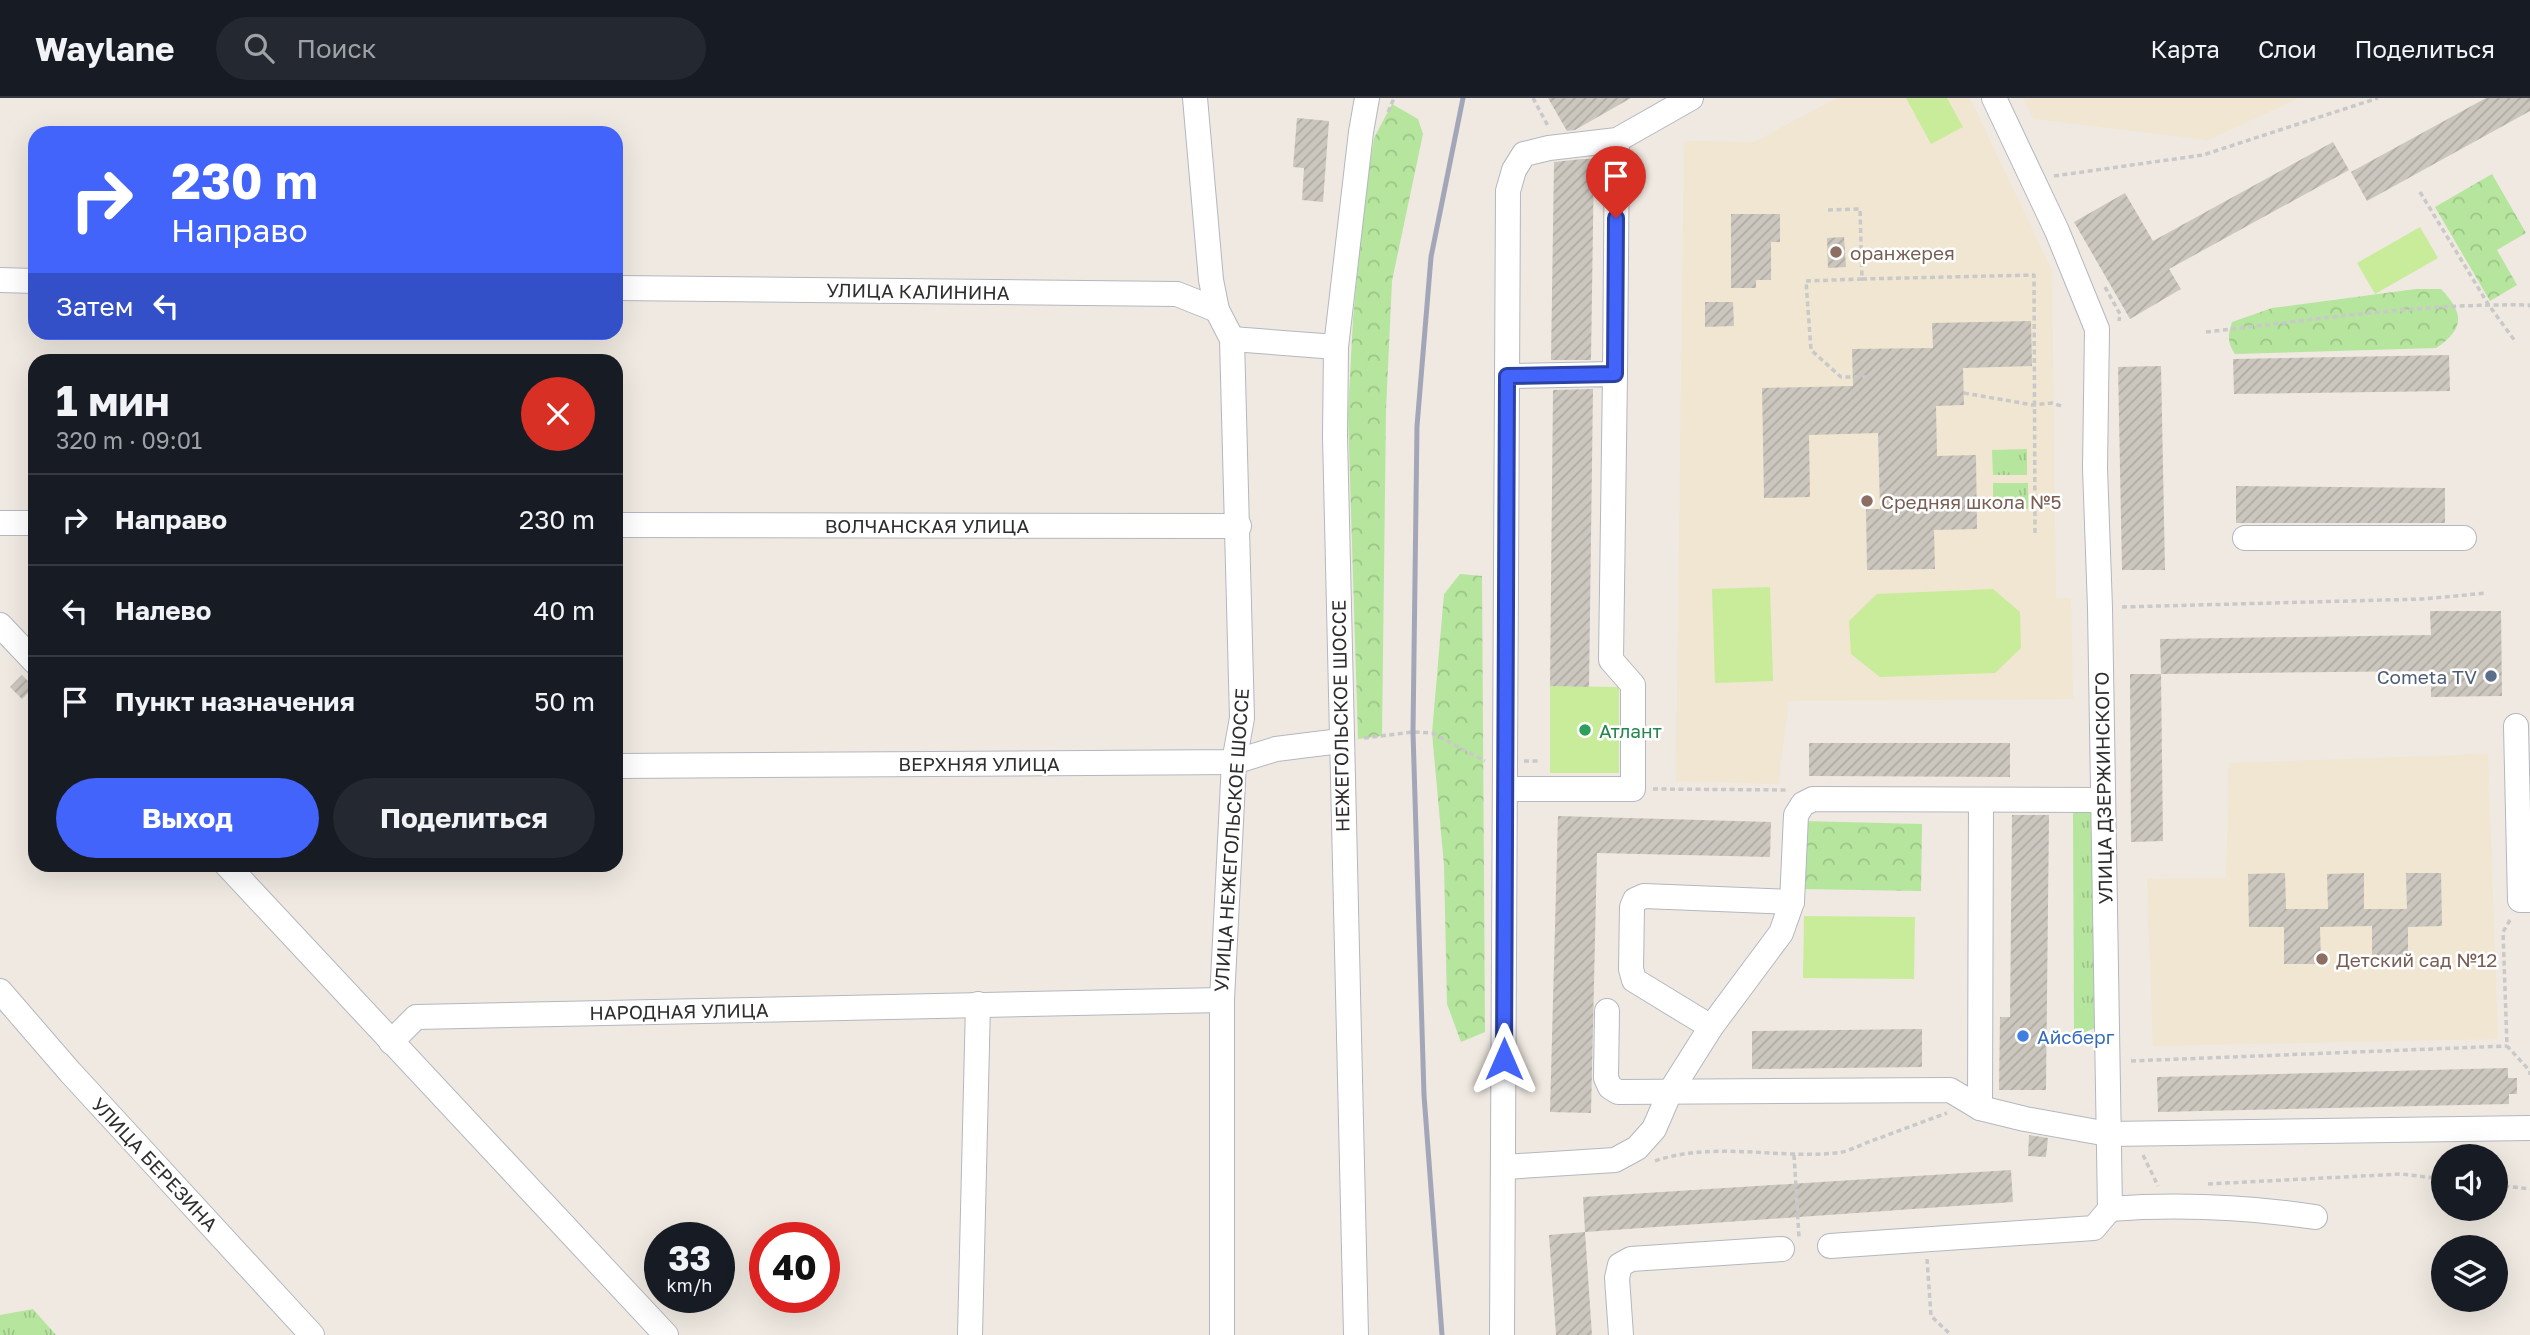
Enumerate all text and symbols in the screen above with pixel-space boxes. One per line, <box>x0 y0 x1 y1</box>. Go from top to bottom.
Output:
search box <box>216 17 706 80</box>
text: Waylane <box>35 29 174 68</box>
icon: search <box>240 29 278 67</box>
text: Поиск <box>296 33 377 64</box>
text: Карта <box>2150 34 2220 63</box>
text: Слои <box>2258 34 2317 63</box>
text: Поделиться <box>2355 34 2495 63</box>
pin <box>1586 146 1646 218</box>
text: 230 m <box>171 151 318 210</box>
icon: right <box>56 154 147 245</box>
icon: arrive <box>1597 157 1635 195</box>
text: Направо <box>171 211 308 249</box>
place label: оранжерея <box>1850 241 1955 264</box>
marker: оранжерея <box>1828 244 1844 260</box>
street label: УЛИЦА КАЛИНИНА <box>826 278 1010 304</box>
icon: left <box>147 287 185 325</box>
text: Затем <box>56 291 133 322</box>
text: 1 мин <box>56 375 170 425</box>
button: close <box>521 377 595 451</box>
text: 320 m · 09:01 <box>56 426 202 454</box>
place label: Средняя школа №5 <box>1881 490 2062 513</box>
marker: Средняя школа №5 <box>1859 493 1875 509</box>
icon: right <box>56 501 94 539</box>
text: Направо <box>115 504 227 535</box>
text: 230 m <box>519 504 595 535</box>
street label: ВОЛЧАНСКАЯ УЛИЦА <box>825 514 1030 537</box>
icon: left <box>56 592 94 630</box>
text: Налево <box>115 595 211 626</box>
text: 40 m <box>534 595 595 626</box>
street label: НЕЖЕГОЛЬСКОЕ ШОССЕ <box>1326 600 1354 832</box>
place label: Cometa TV <box>2377 665 2477 688</box>
marker: Cometa TV <box>2483 668 2499 684</box>
street label: УЛИЦА ДЗЕРЖИНСКОГО <box>2089 671 2117 905</box>
icon: arrive <box>56 683 94 721</box>
text: Пункт назначения <box>115 686 355 717</box>
text: 50 m <box>534 686 595 717</box>
street label: УЛИЦА НЕЖЕГОЛЬСКОЕ ШОССЕ <box>1209 687 1253 993</box>
place label: Атлант <box>1599 719 1662 742</box>
marker: Атлант <box>1577 722 1593 738</box>
street label: ВЕРХНЯЯ УЛИЦА <box>898 752 1060 775</box>
button: Выход <box>56 778 319 858</box>
button: Поделиться <box>333 778 595 858</box>
place label: Детский сад №12 <box>2336 948 2497 971</box>
marker: Детский сад №12 <box>2314 951 2330 967</box>
street label: НАРОДНАЯ УЛИЦА <box>589 998 769 1024</box>
position arrow <box>1467 1022 1541 1096</box>
place label: Айсберг <box>2037 1025 2115 1048</box>
marker: Айсберг <box>2015 1028 2031 1044</box>
street label: УЛИЦА БЕРЕЗИНА <box>87 1092 223 1236</box>
map controls <box>2431 1144 2508 1312</box>
button: sound <box>2431 1144 2508 1221</box>
speed limit sign: 40 <box>749 1222 840 1313</box>
button: layers <box>2431 1235 2508 1312</box>
text: 33 <box>668 1237 711 1279</box>
text: km/h <box>667 1274 712 1296</box>

